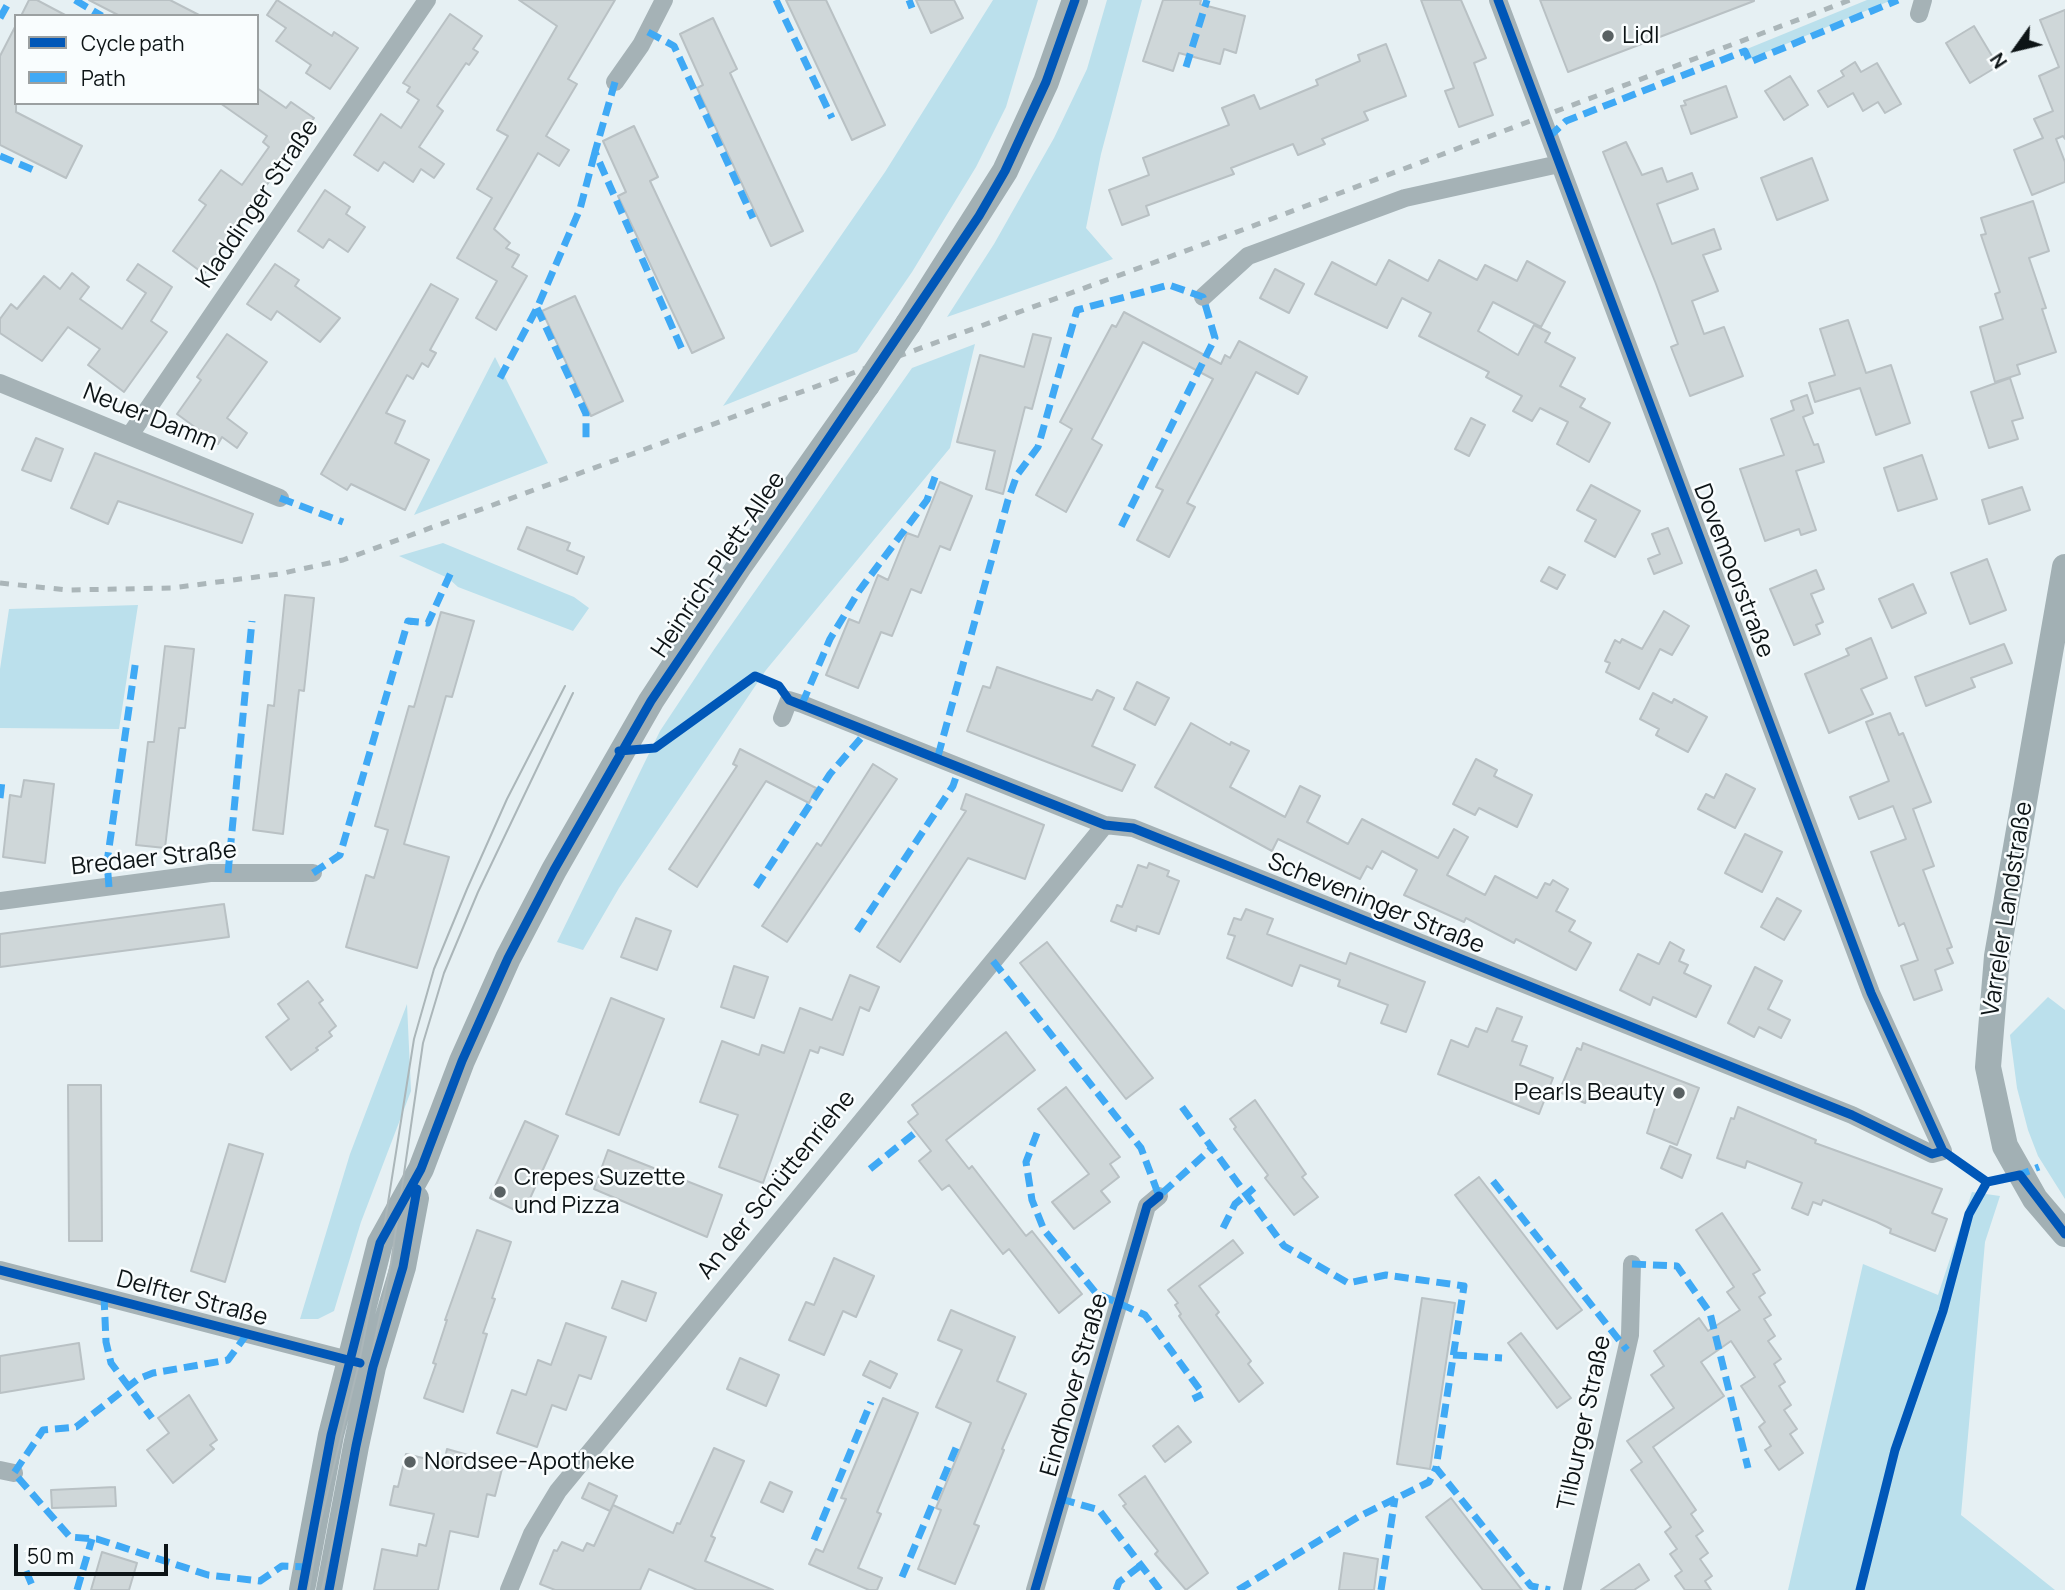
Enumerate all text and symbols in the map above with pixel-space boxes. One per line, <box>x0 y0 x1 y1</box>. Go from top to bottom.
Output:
legend <box>14 14 259 105</box>
north arrow <box>1981 14 2051 84</box>
place label: Lidl <box>1622 22 1660 50</box>
marker: Lidl <box>1600 28 1616 44</box>
text: Cycle path <box>81 29 184 57</box>
text: N <box>1984 48 2013 74</box>
text: Path <box>81 64 126 92</box>
street label: Kladdinger Straße <box>191 114 325 294</box>
street label: Neuer Damm <box>79 378 221 458</box>
street label: Heinrich-Plett-Allee <box>646 467 792 663</box>
street label: Dovemoorstraße <box>1687 480 1779 662</box>
street label: Varreler Landstraße <box>1977 800 2039 1018</box>
street label: Bredaer Straße <box>70 836 238 882</box>
street label: Scheveninger Straße <box>1263 847 1489 961</box>
place label: Pearls Beauty <box>1514 1079 1665 1107</box>
street label: An der Schüttenriehe <box>692 1085 862 1285</box>
marker: Pearls Beauty <box>1671 1085 1687 1101</box>
place label: Crepes Suzette und Pizza <box>514 1164 686 1220</box>
marker: Crepes Suzette und Pizza <box>492 1184 508 1200</box>
street label: Delfter Straße <box>113 1265 271 1333</box>
street label: Eindhover Straße <box>1035 1290 1115 1480</box>
street label: Tilburger Straße <box>1552 1333 1618 1513</box>
place label: Nordsee-Apotheke <box>424 1448 635 1476</box>
marker: Nordsee-Apotheke <box>402 1454 418 1470</box>
scale bar <box>18 1530 172 1574</box>
text: 50 m <box>27 1542 74 1570</box>

